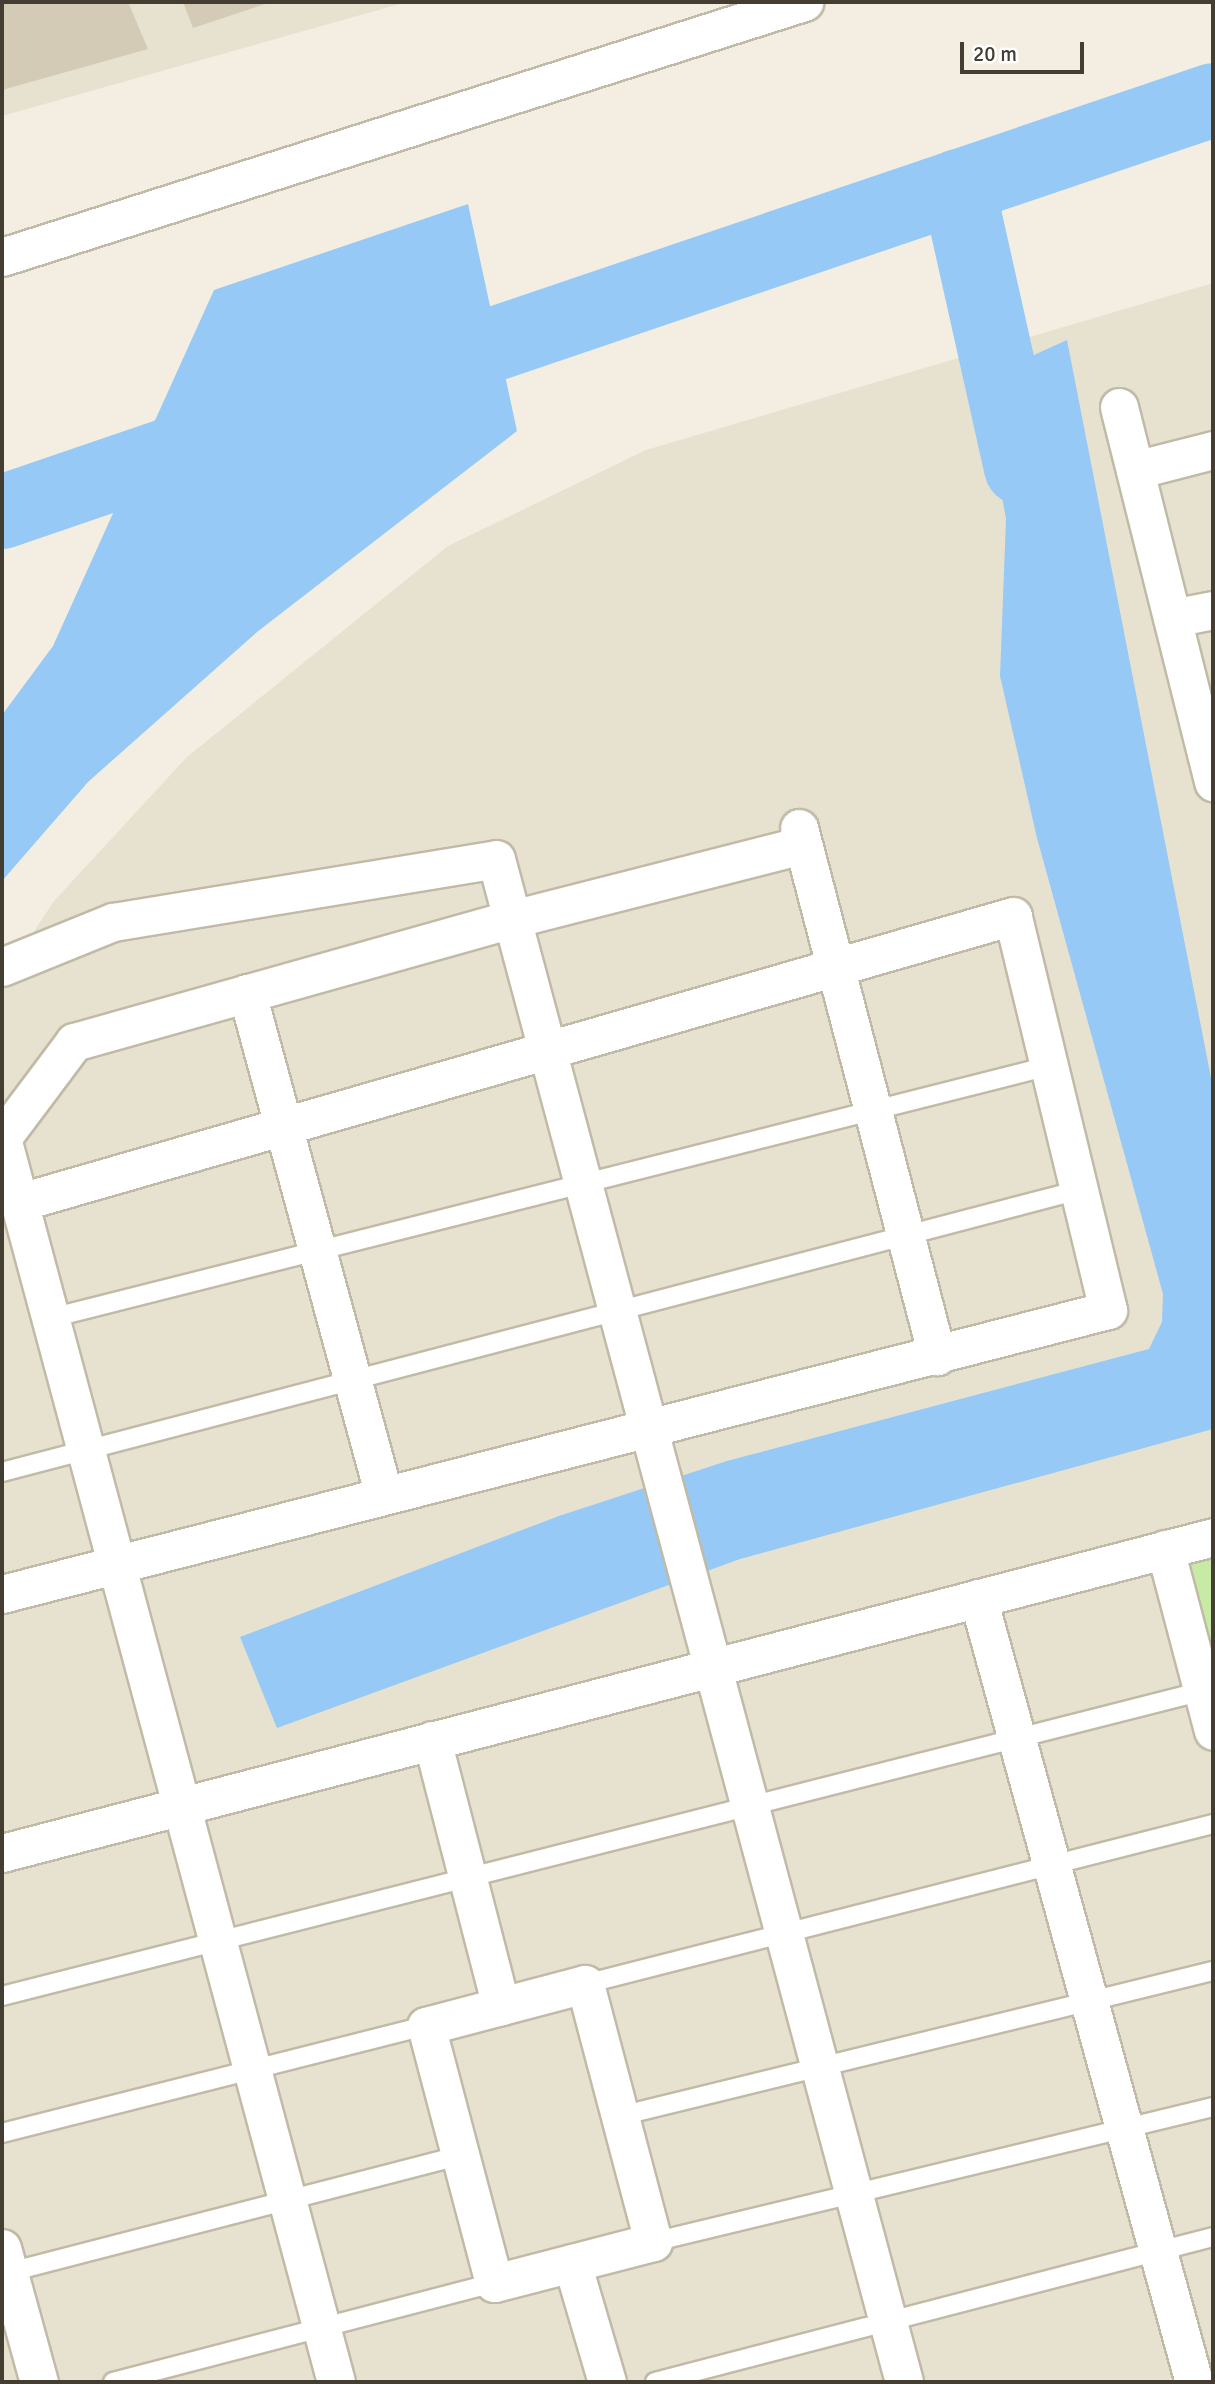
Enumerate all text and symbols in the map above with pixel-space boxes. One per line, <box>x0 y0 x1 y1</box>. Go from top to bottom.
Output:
scale bar <box>963 28 1087 72</box>
text: 20 m <box>973 41 1017 67</box>

